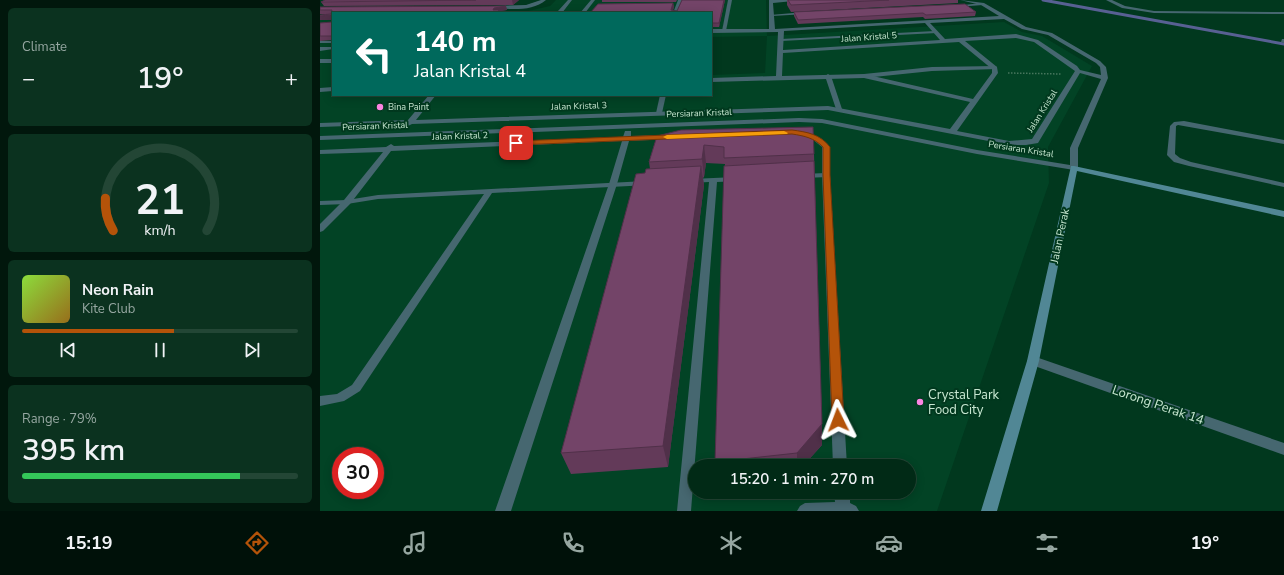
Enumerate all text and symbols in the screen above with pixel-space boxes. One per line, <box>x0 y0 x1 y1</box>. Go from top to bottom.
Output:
text: 140 m <box>414 23 497 61</box>
icon: left <box>348 28 400 80</box>
street label: Jalan Kristal 5 <box>840 29 897 45</box>
text: Climate <box>22 38 67 56</box>
text: 19° <box>136 58 184 99</box>
text: Jalan Kristal 4 <box>414 59 526 83</box>
text: − <box>22 64 35 94</box>
text: + <box>285 64 298 94</box>
street label: Jalan Kristal <box>1024 87 1060 136</box>
street label: Jalan Kristal 3 <box>550 99 607 113</box>
place label: Bina Paint <box>388 101 430 113</box>
marker: Bina Paint <box>375 102 385 112</box>
street label: Persiaran Kristal <box>666 106 732 120</box>
street label: Persiaran Kristal <box>342 119 408 133</box>
pin <box>499 126 533 160</box>
street label: Jalan Kristal 2 <box>431 129 488 143</box>
icon: arrive <box>505 132 527 154</box>
street label: Persiaran Kristal <box>988 138 1055 160</box>
text: 21 <box>135 171 185 228</box>
street label: Jalan Perak <box>1047 207 1073 266</box>
text: km/h <box>144 220 176 239</box>
text: Neon Rain <box>82 280 154 300</box>
text: Kite Club <box>82 300 135 318</box>
icon: previous <box>57 339 79 361</box>
icon: pause <box>149 339 171 361</box>
icon: next <box>241 339 263 361</box>
street label: Lorong Perak 14 <box>1110 381 1207 429</box>
place label: Crystal Park Food City <box>928 386 1000 419</box>
marker: Crystal Park Food City <box>915 397 925 407</box>
position arrow <box>817 399 859 441</box>
text: Range · 79% <box>22 410 97 428</box>
text: 395 km <box>22 430 125 471</box>
speed limit sign: 30 <box>332 447 384 499</box>
text: 15:20 · 1 min · 270 m <box>730 469 874 489</box>
icon: directions <box>243 529 271 557</box>
icon: music <box>401 529 429 557</box>
icon: phone <box>559 529 587 557</box>
icon: climate <box>717 529 745 557</box>
icon: car <box>875 529 903 557</box>
icon: filters <box>1033 529 1061 557</box>
text: 15:19 <box>65 531 113 555</box>
text: 19° <box>1191 531 1219 555</box>

